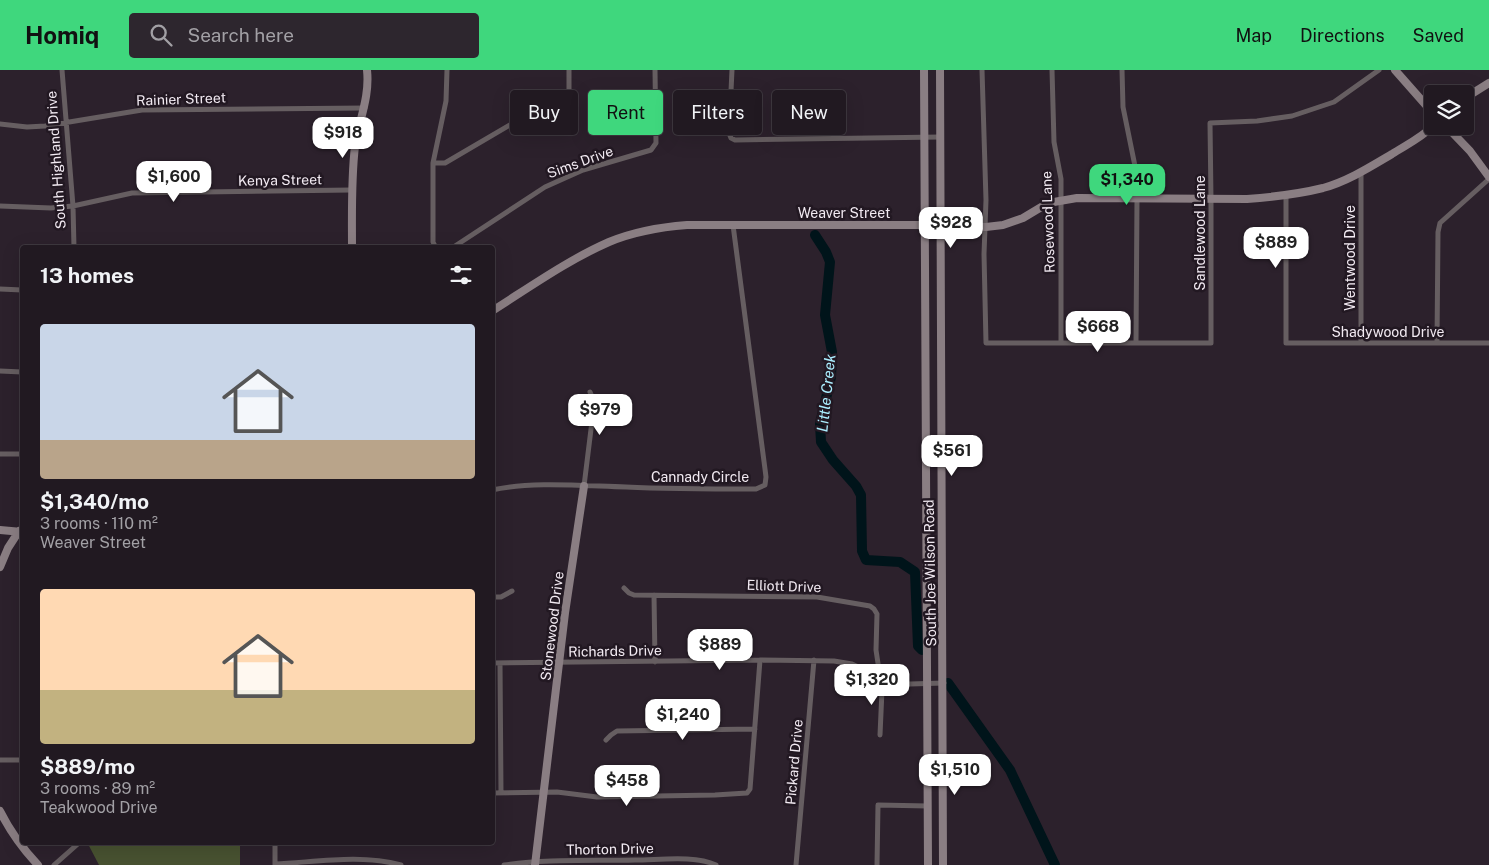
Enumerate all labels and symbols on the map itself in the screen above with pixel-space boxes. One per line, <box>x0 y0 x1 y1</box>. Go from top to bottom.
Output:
street label: Rainier Street <box>136 89 226 109</box>
street label: South Highland Drive <box>43 90 69 230</box>
pin: $918 <box>313 116 373 159</box>
street label: Sims Drive <box>545 143 615 181</box>
pin: $1,600 <box>133 160 215 203</box>
pin: $1,340 <box>1086 164 1168 206</box>
street label: Kenya Street <box>238 171 322 189</box>
street label: Rosewood Lane <box>1038 171 1058 273</box>
street label: Sandlewood Lane <box>1192 175 1208 291</box>
street label: Weaver Street <box>798 205 890 221</box>
street label: Wentwood Drive <box>1342 205 1358 311</box>
pin: $928 <box>921 206 981 249</box>
pin: $889 <box>1246 226 1306 269</box>
pin: $668 <box>1068 310 1128 353</box>
street label: Shadywood Drive <box>1331 324 1445 340</box>
water label: Little Creek <box>813 352 839 433</box>
pin: $979 <box>570 394 630 436</box>
pin: $561 <box>922 434 982 477</box>
street label: Cannady Circle <box>651 469 749 485</box>
street label: South Joe Wilson Road <box>921 499 939 647</box>
street label: Stonewood Drive <box>537 570 567 682</box>
street label: Elliott Drive <box>746 577 822 595</box>
pin: $889 <box>690 628 750 671</box>
street label: Richards Drive <box>568 642 662 660</box>
pin: $1,320 <box>831 664 913 706</box>
pin: $1,240 <box>642 698 724 741</box>
street label: Pickard Drive <box>782 718 806 805</box>
pin: $1,510 <box>914 754 996 796</box>
pin: $458 <box>597 764 657 807</box>
street label: Thorton Drive <box>566 840 654 858</box>

